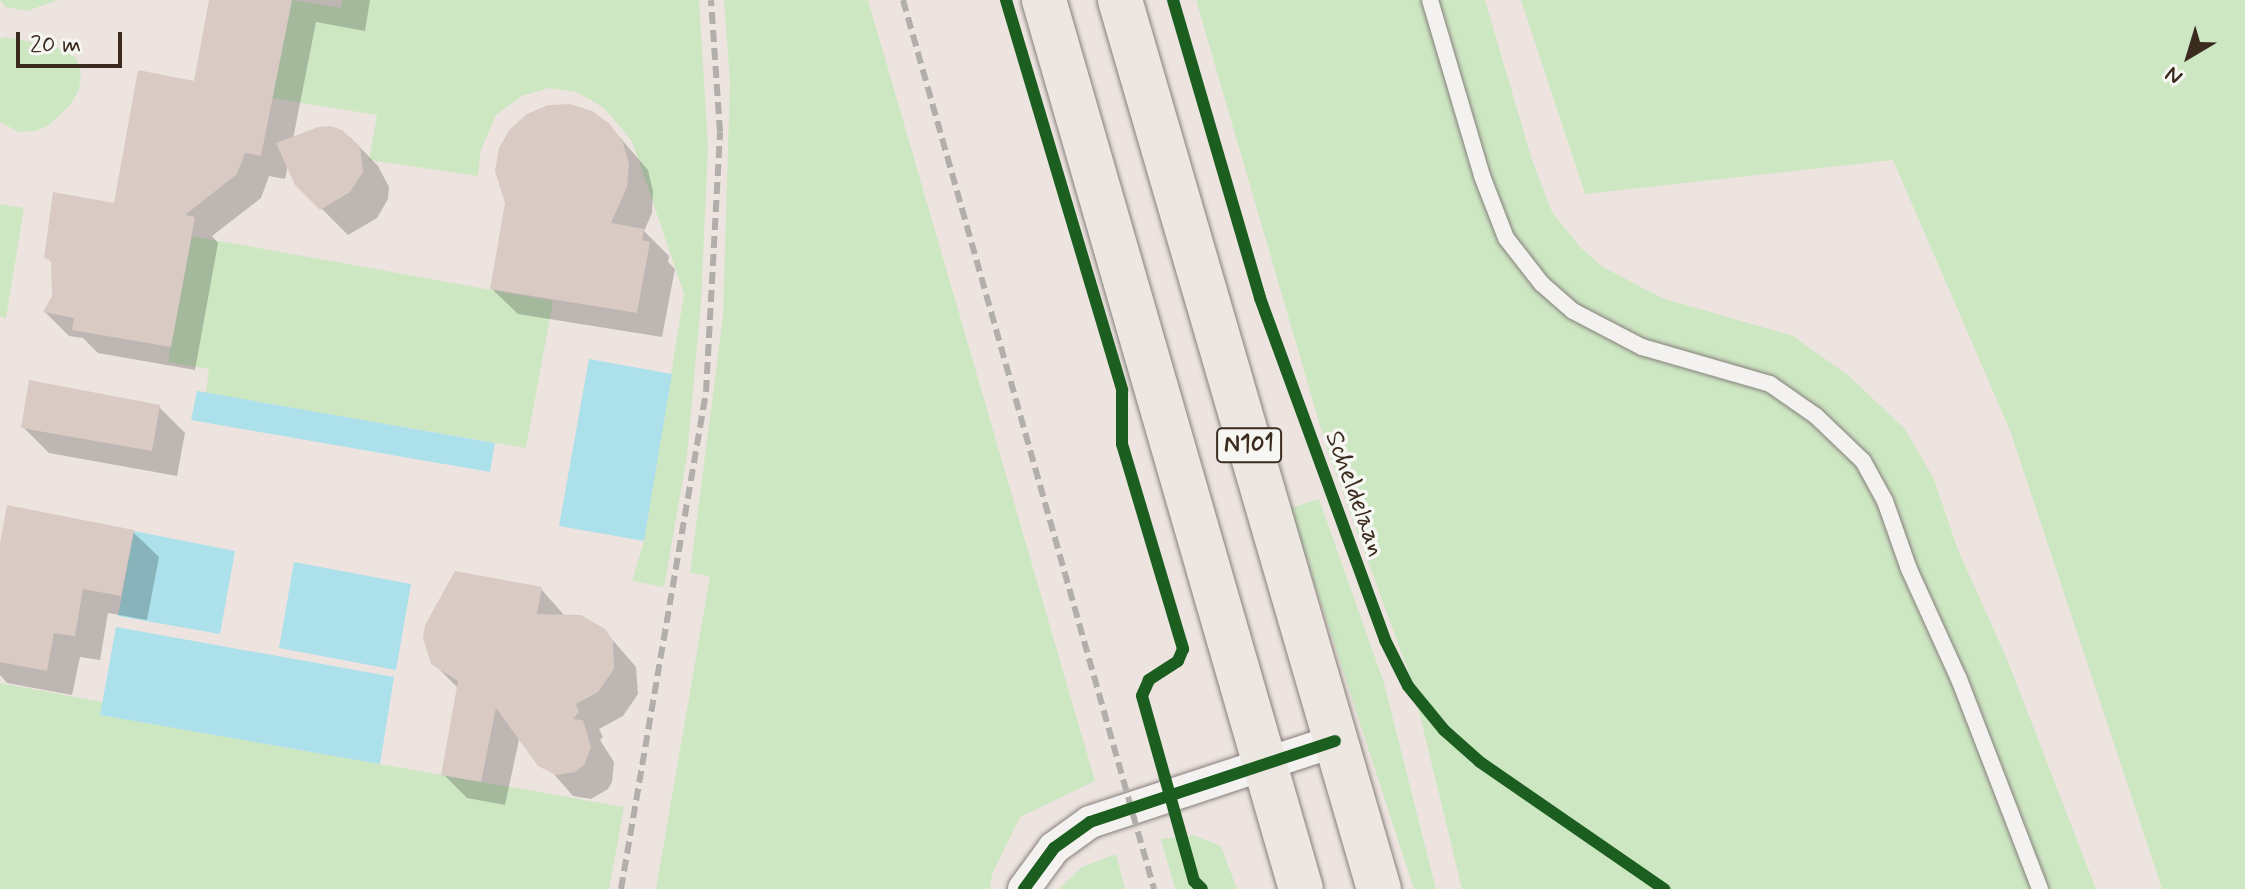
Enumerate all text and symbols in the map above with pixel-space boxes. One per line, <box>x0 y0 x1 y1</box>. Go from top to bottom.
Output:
scale bar <box>20 16 126 66</box>
north arrow <box>2149 16 2229 96</box>
text: 20 m <box>30 30 81 61</box>
text: N <box>2160 59 2189 90</box>
road number: N101 <box>1215 425 1283 465</box>
street label: Scheldelaan <box>1317 427 1391 561</box>

